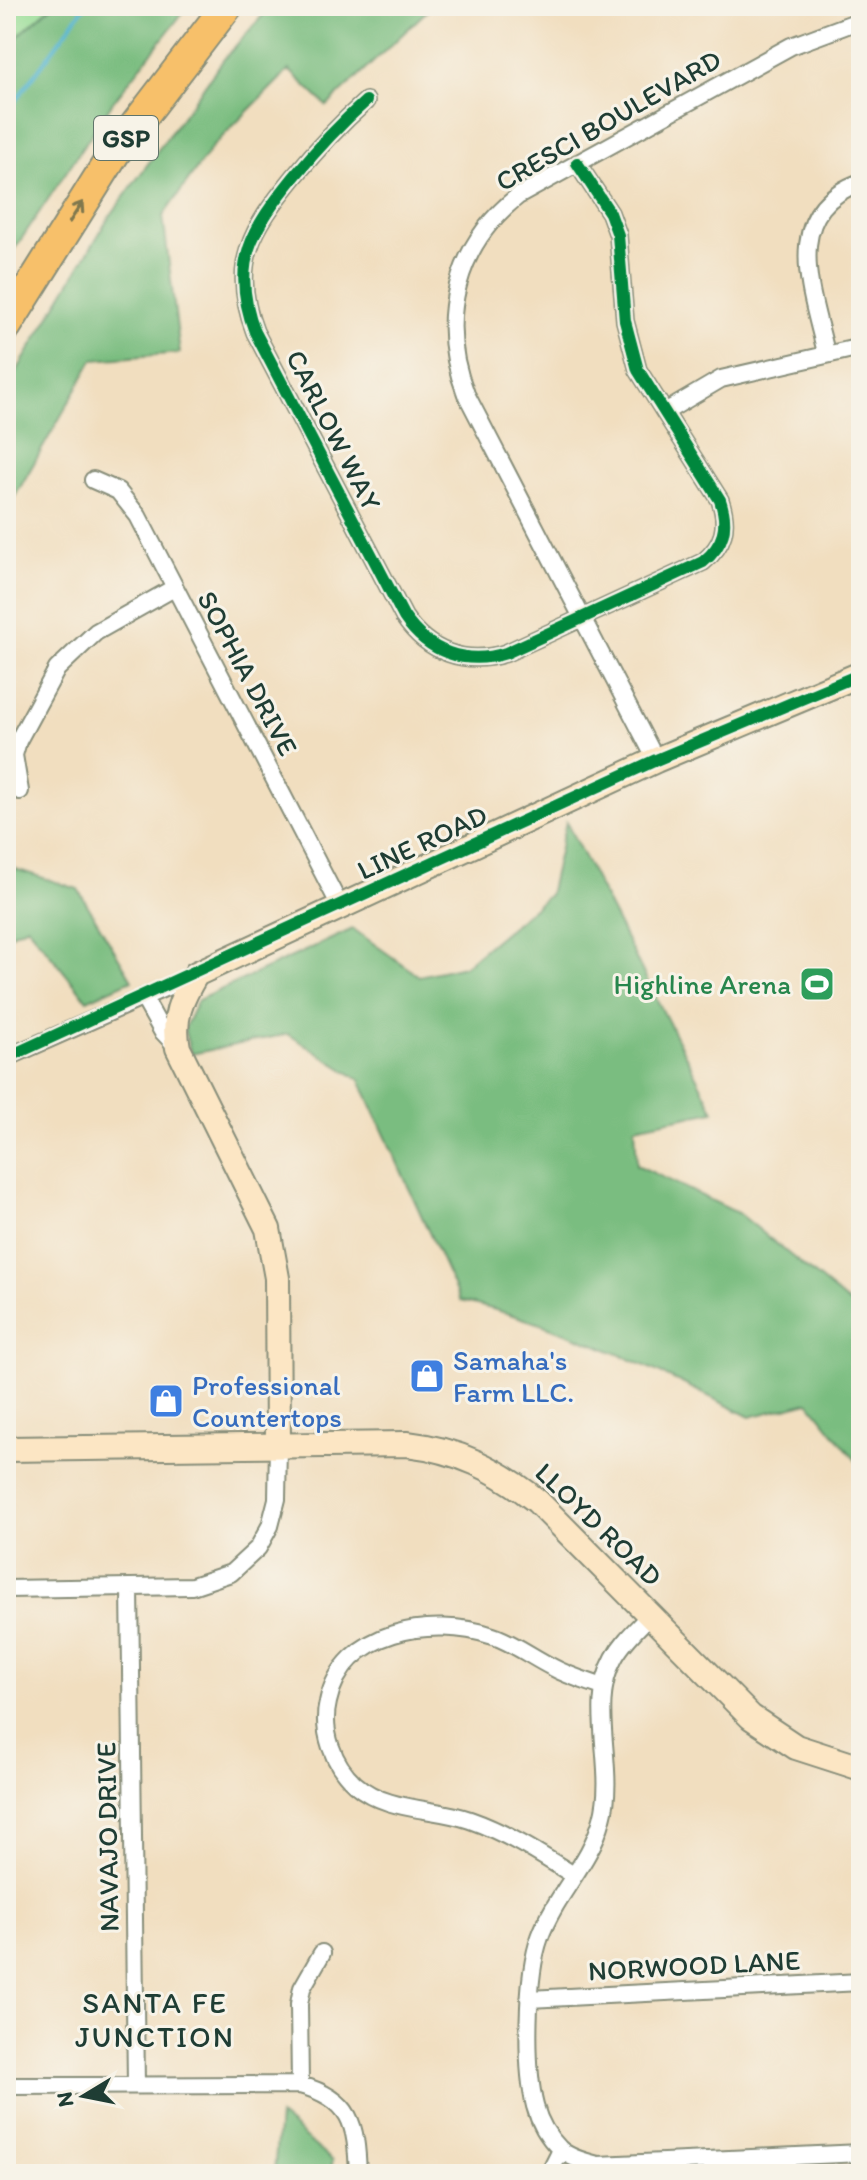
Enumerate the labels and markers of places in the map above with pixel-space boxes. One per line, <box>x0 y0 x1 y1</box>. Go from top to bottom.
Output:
sports icon: Highline Arena <box>798 965 836 1003</box>
place label: Highline Arena <box>614 967 791 1001</box>
place label: Samaha's Farm LLC. <box>453 1343 574 1409</box>
shop icon: Samaha's Farm LLC. <box>408 1357 446 1395</box>
place label: Professional Countertops <box>192 1368 342 1434</box>
shop icon: Professional Countertops <box>147 1382 185 1420</box>

